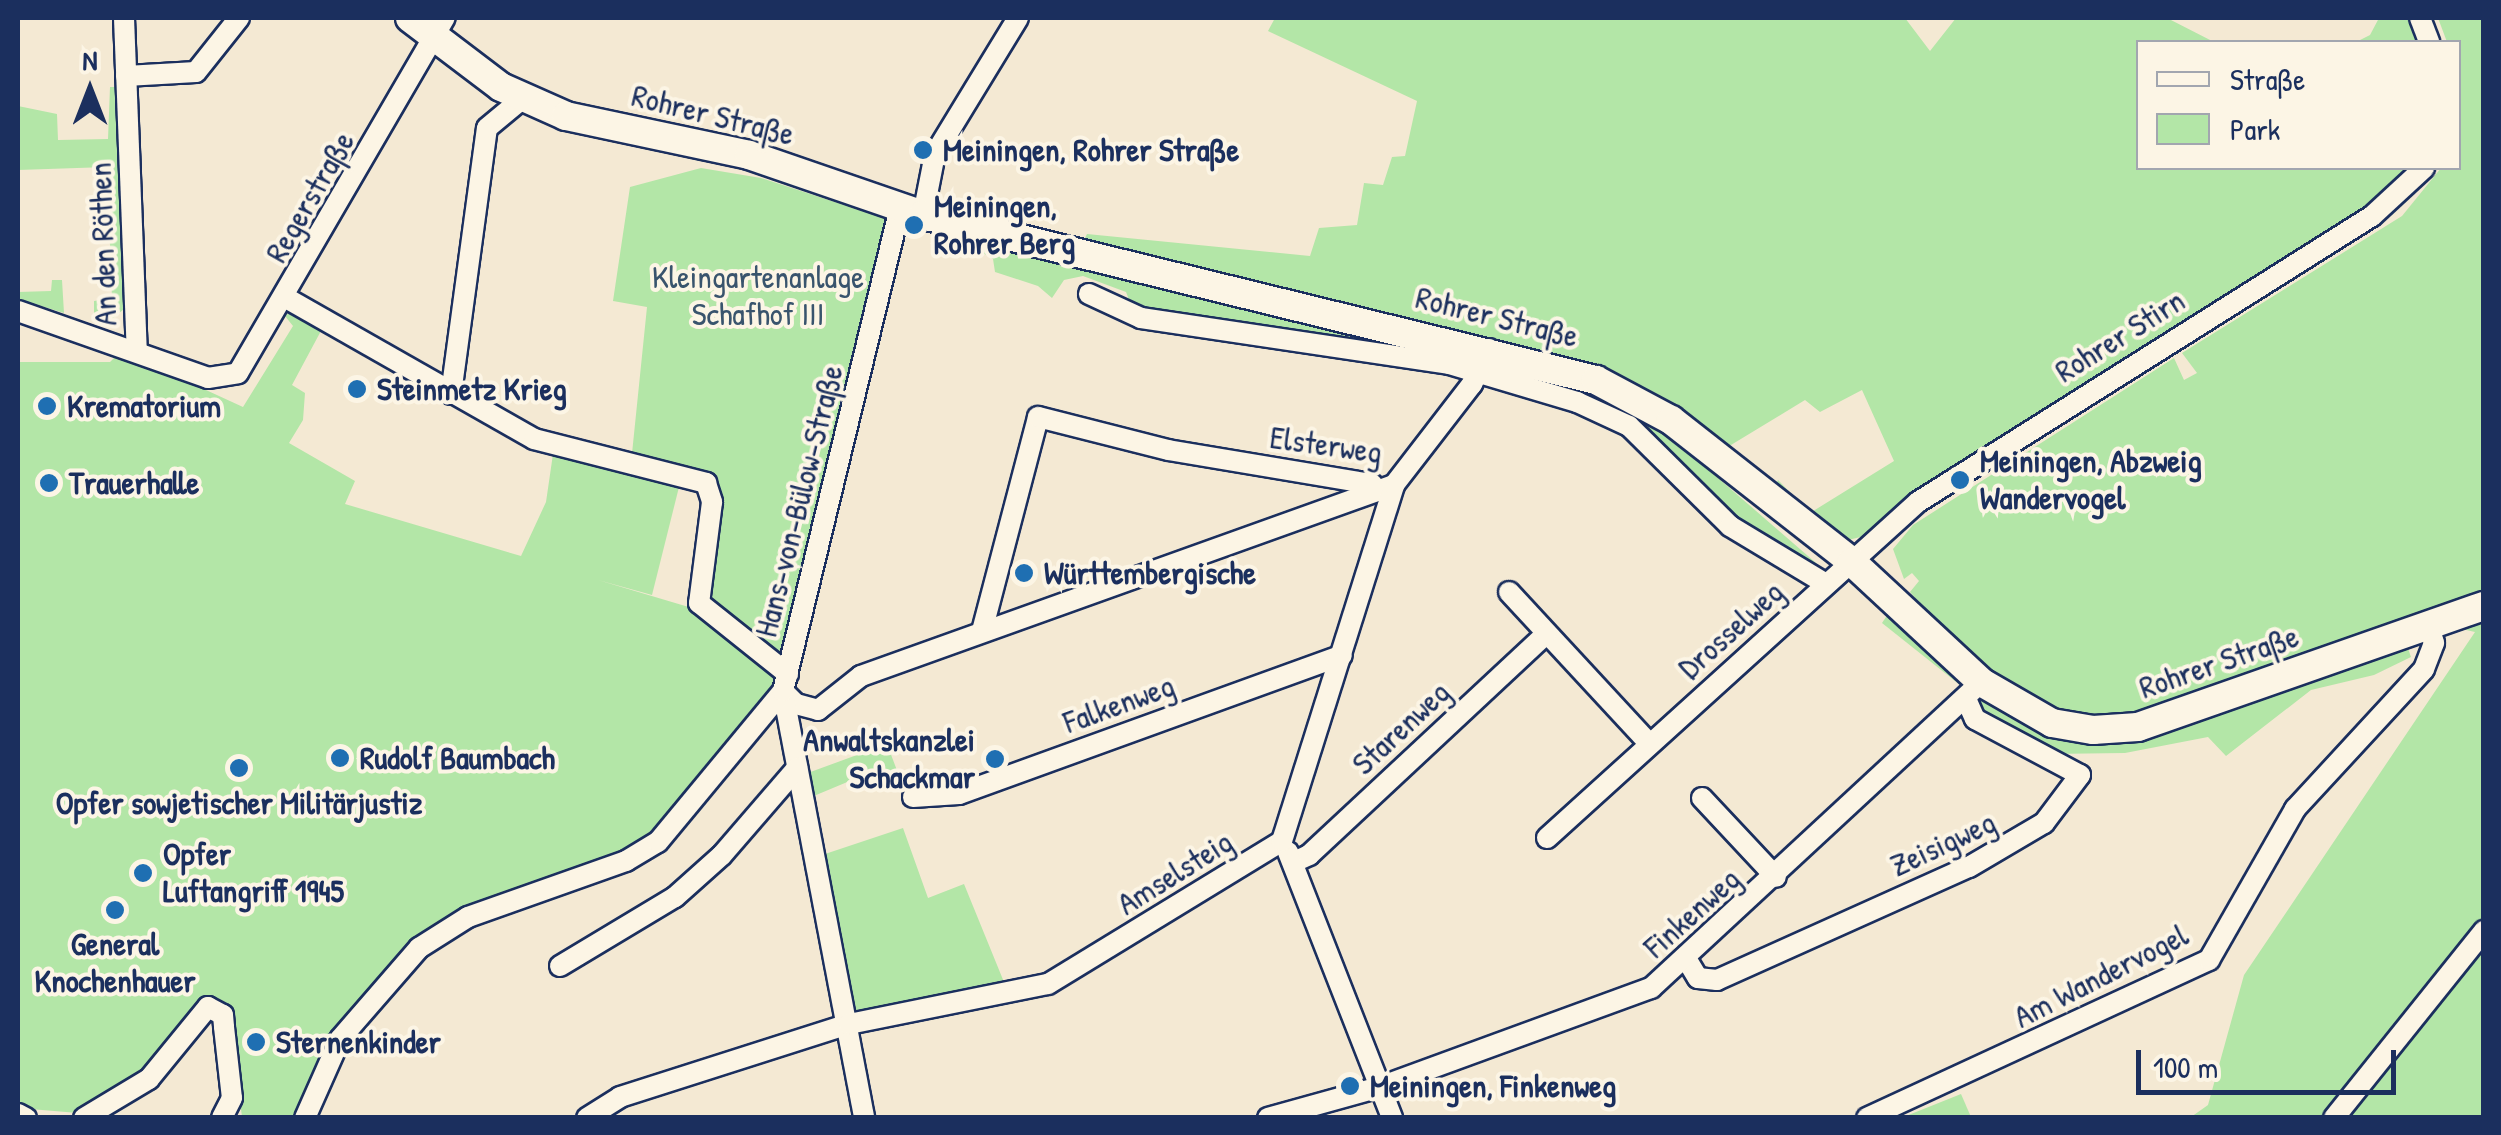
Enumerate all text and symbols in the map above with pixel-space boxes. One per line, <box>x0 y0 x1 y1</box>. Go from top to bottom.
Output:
north arrow <box>40 40 140 140</box>
legend <box>2136 40 2461 170</box>
text: N <box>83 41 97 79</box>
text: Straße <box>2230 59 2305 99</box>
street label: Rohrer Straße <box>628 76 798 154</box>
text: Park <box>2230 109 2280 149</box>
street label: Regerstraße <box>257 125 363 269</box>
place label: Meiningen, Rohrer Straße <box>943 131 1239 169</box>
marker: Meiningen, Rohrer Straße <box>912 139 934 161</box>
street label: An den Röthen <box>81 162 125 326</box>
place label: Meiningen, Rohrer Berg <box>934 188 1075 263</box>
marker: Meiningen, Rohrer Berg <box>903 214 925 236</box>
park label: Kleingartenanlage Schafhof III <box>652 259 864 334</box>
street label: Rohrer Straße <box>1412 278 1582 356</box>
street label: Rohrer Stirn <box>2048 281 2192 391</box>
street label: Hans-von-Bülow-Straße <box>747 361 851 641</box>
place label: Steinmetz Krieg <box>377 370 567 408</box>
marker: Steinmetz Krieg <box>346 378 368 400</box>
place label: Krematorium <box>67 387 221 425</box>
marker: Krematorium <box>36 395 58 417</box>
street label: Elsterweg <box>1267 418 1385 472</box>
place label: Meiningen, Abzweig Wandervogel <box>1980 443 2202 518</box>
place label: Trauerhalle <box>69 464 199 502</box>
marker: Meiningen, Abzweig Wandervogel <box>1949 469 1971 491</box>
marker: Trauerhalle <box>38 472 60 494</box>
place label: Württembergische <box>1044 554 1256 592</box>
marker: Württembergische <box>1013 562 1035 584</box>
street label: Drosselweg <box>1671 573 1791 687</box>
street label: Rohrer Straße <box>2134 617 2304 707</box>
street label: Falkenweg <box>1058 666 1180 742</box>
street label: Starenweg <box>1344 673 1458 783</box>
place label: Anwaltskanzlei Schackmar <box>803 722 975 797</box>
place label: Rudolf Baumbach <box>360 739 555 777</box>
marker: Rudolf Baumbach <box>329 747 351 769</box>
marker: Anwaltskanzlei Schackmar <box>984 748 1006 770</box>
marker: Opfer sowjetischer Militärjustiz <box>228 757 250 779</box>
place label: Opfer sowjetischer Militärjustiz <box>56 784 422 822</box>
street label: Zeisigweg <box>1884 803 2002 885</box>
street label: Amselsteig <box>1110 823 1240 923</box>
place label: Opfer Luftangriff 1945 <box>163 836 344 911</box>
street label: Finkenweg <box>1636 860 1748 966</box>
marker: Opfer Luftangriff 1945 <box>132 862 154 884</box>
marker: General Knochenhauer <box>104 899 126 921</box>
street label: Am Wandervogel <box>2008 916 2194 1036</box>
place label: General Knochenhauer <box>35 926 195 1001</box>
place label: Sternenkinder <box>276 1023 441 1061</box>
scale bar <box>2141 1030 2401 1092</box>
marker: Sternenkinder <box>245 1031 267 1053</box>
text: 100 m <box>2153 1047 2218 1087</box>
place label: Meiningen, Finkenweg <box>1370 1067 1616 1105</box>
marker: Meiningen, Finkenweg <box>1339 1075 1361 1097</box>

